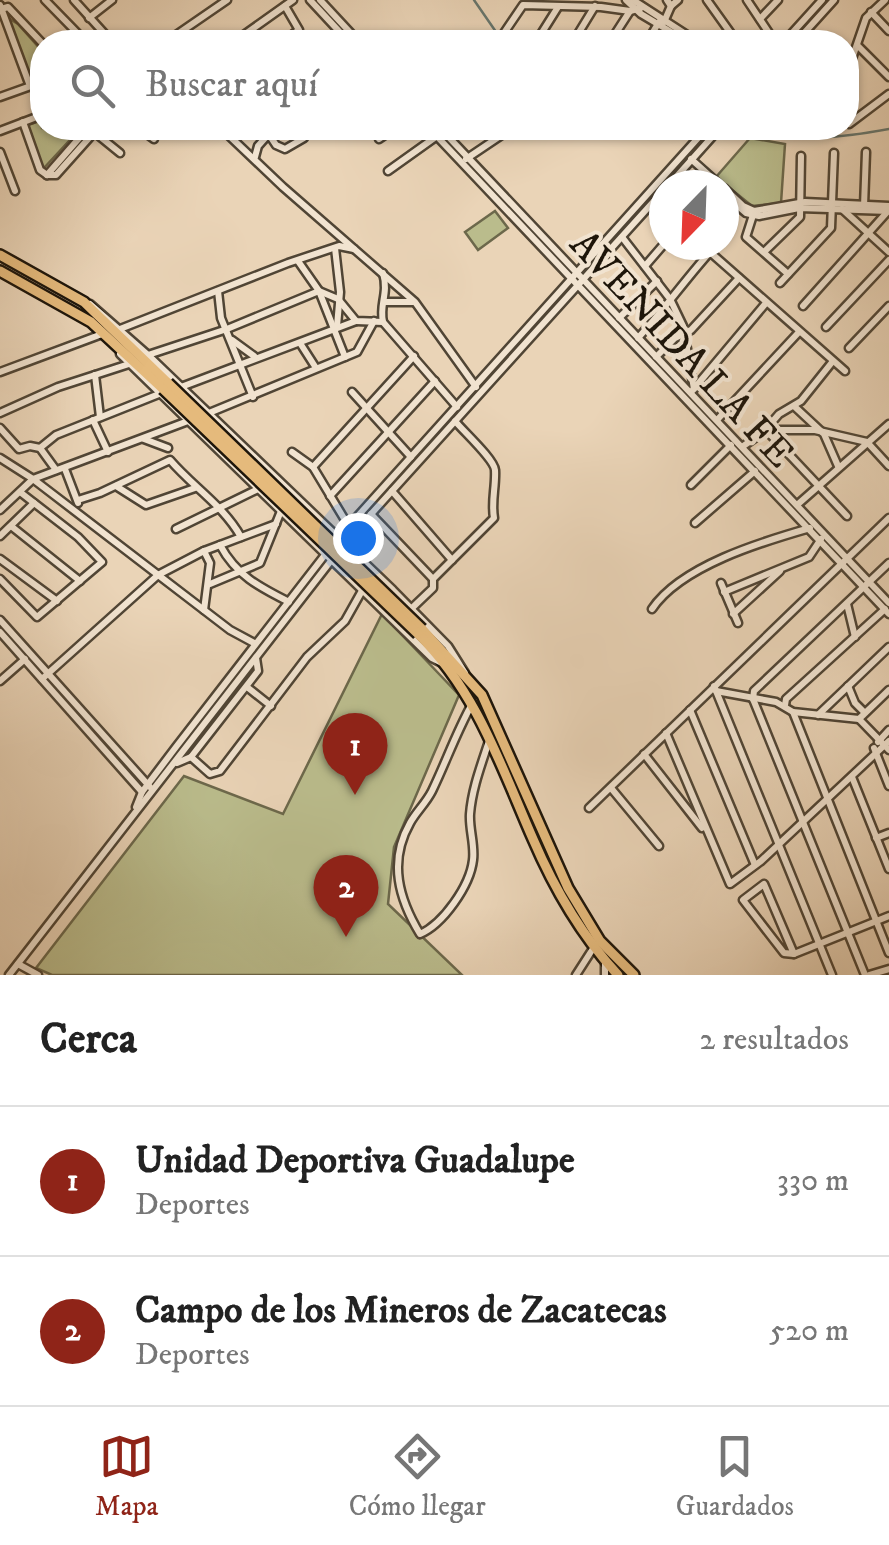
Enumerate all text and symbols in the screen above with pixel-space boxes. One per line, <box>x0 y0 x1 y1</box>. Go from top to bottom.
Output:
search box <box>30 30 859 140</box>
icon: search <box>65 58 120 113</box>
text: Buscar aquí <box>145 61 318 109</box>
north arrow <box>649 170 739 260</box>
street label: AVENIDA LA FE <box>558 221 804 479</box>
your location <box>333 513 384 564</box>
pin: 1 <box>322 712 388 795</box>
pin: 2 <box>314 854 378 937</box>
text: Cerca <box>40 1014 137 1066</box>
text: 2 resultados <box>700 1020 849 1060</box>
text: Unidad Deportiva Guadalupe <box>135 1137 575 1185</box>
text: 1 <box>67 1161 78 1201</box>
text: 330 m <box>777 1161 849 1201</box>
text: Deportes <box>135 1185 250 1225</box>
text: Campo de los Mineros de Zacatecas <box>135 1287 667 1335</box>
text: 2 <box>65 1311 80 1351</box>
text: 520 m <box>769 1311 849 1351</box>
text: Deportes <box>135 1335 250 1375</box>
tab: Mapa <box>95 1429 159 1524</box>
tab: Cómo llegar <box>349 1429 486 1524</box>
tab: Guardados <box>676 1429 794 1524</box>

